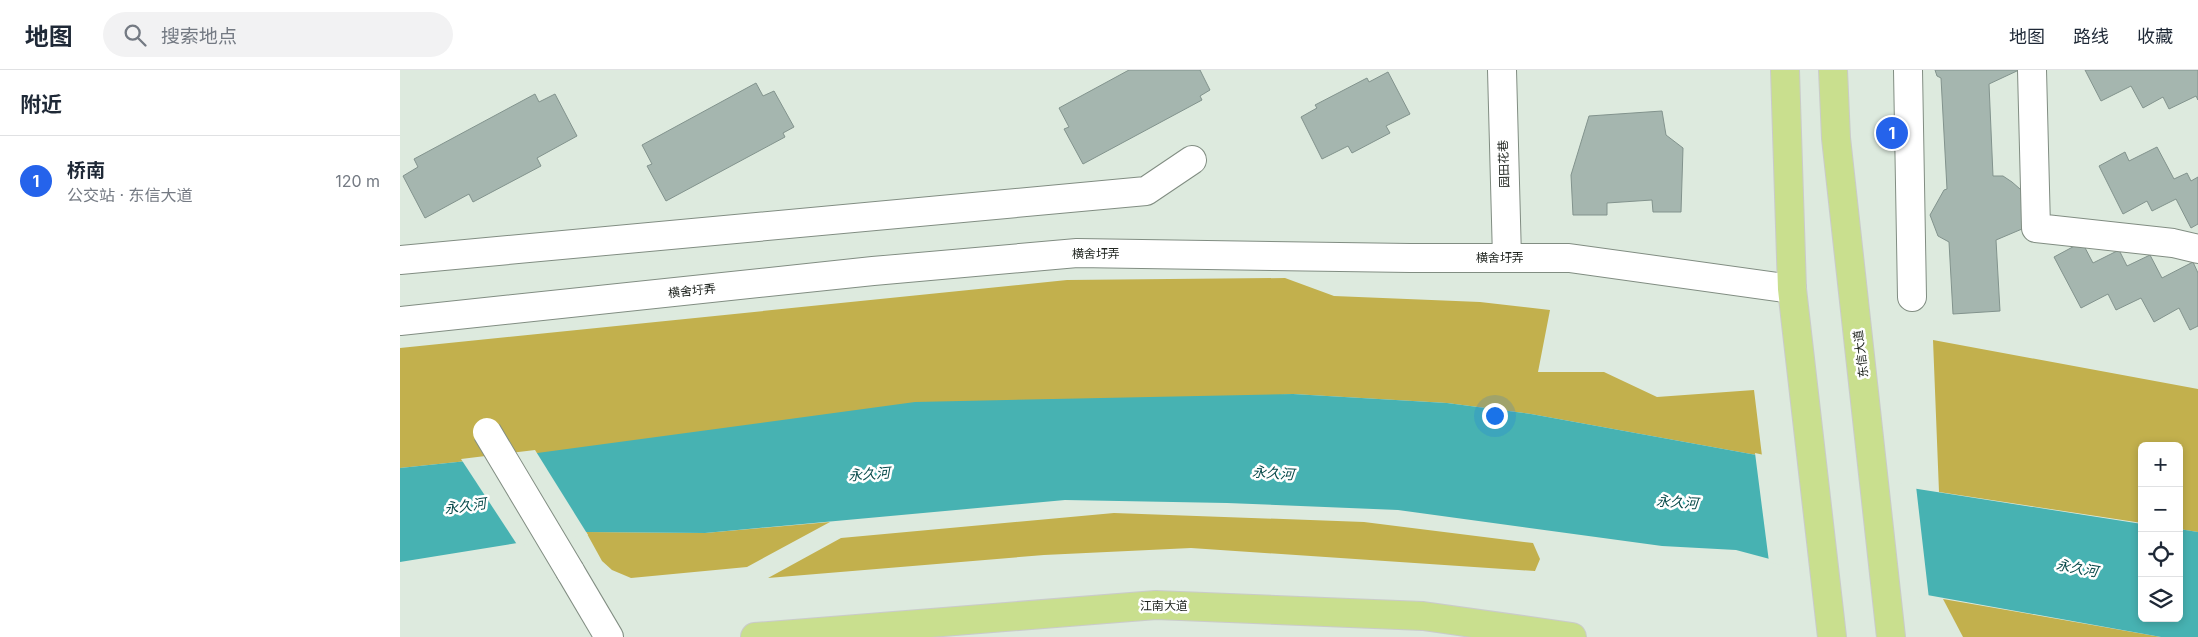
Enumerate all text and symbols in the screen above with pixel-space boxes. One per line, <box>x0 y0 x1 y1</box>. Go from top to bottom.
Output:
search box <box>103 12 453 57</box>
icon: search <box>121 21 149 49</box>
text: 地图 <box>25 22 73 51</box>
text: 搜索地点 <box>161 25 237 48</box>
text: 地图 <box>2009 26 2045 47</box>
text: 路线 <box>2073 26 2109 47</box>
text: 收藏 <box>2137 26 2173 47</box>
text: 附近 <box>20 92 62 117</box>
pin: 1 <box>1876 114 1908 152</box>
street label: 园田花巷 <box>1495 140 1512 188</box>
text: 桥南 <box>67 159 105 182</box>
text: 1 <box>33 171 39 191</box>
text: 120 m <box>335 171 380 191</box>
text: 公交站 · 东信大道 <box>67 185 193 205</box>
street label: 横舍圩弄 <box>1072 246 1120 261</box>
street label: 横舍圩弄 <box>1476 250 1524 265</box>
street label: 横舍圩弄 <box>667 281 717 300</box>
street label: 东信大道 <box>1850 329 1871 379</box>
your location <box>1482 403 1508 429</box>
map controls <box>2138 442 2183 622</box>
button: + <box>2138 442 2183 487</box>
water label: 永久河 <box>847 463 893 483</box>
water label: 永久河 <box>1251 463 1298 483</box>
button: − <box>2138 487 2183 532</box>
water label: 永久河 <box>1655 492 1702 512</box>
water label: 永久河 <box>443 494 490 517</box>
button: locate <box>2138 532 2183 577</box>
water label: 永久河 <box>2055 555 2102 580</box>
button: layers <box>2138 577 2183 622</box>
street label: 江南大道 <box>1140 598 1188 613</box>

